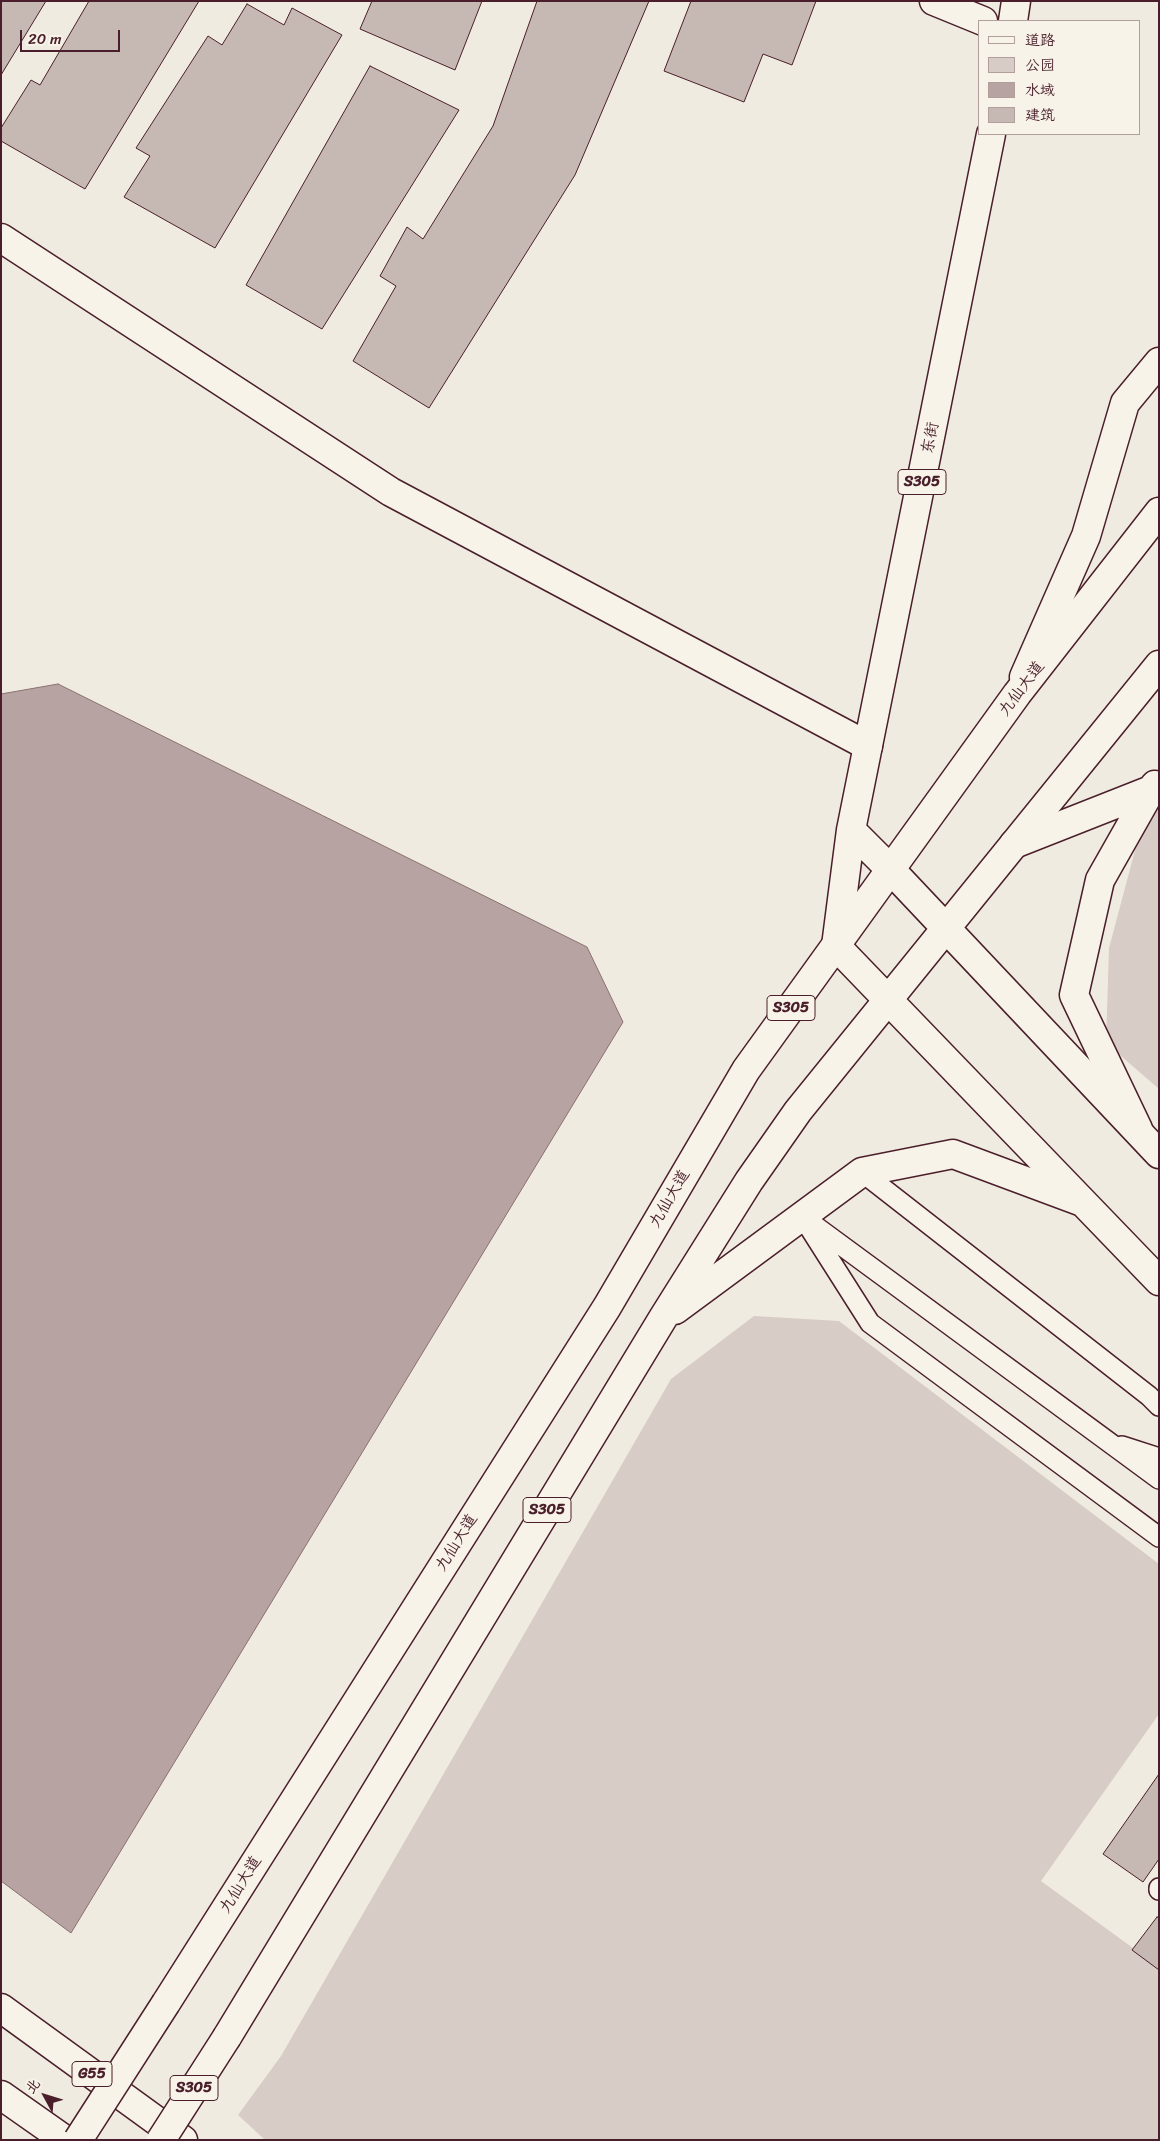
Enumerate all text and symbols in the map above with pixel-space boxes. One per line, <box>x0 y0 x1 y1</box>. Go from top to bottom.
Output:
scale bar <box>22 20 122 52</box>
legend <box>978 20 1140 135</box>
text: 20 m <box>28 26 62 52</box>
text: 道路 <box>1025 27 1055 53</box>
text: 公园 <box>1025 52 1055 78</box>
text: 水域 <box>1025 77 1055 103</box>
text: 建筑 <box>1025 102 1055 128</box>
street label: 东街 <box>919 420 943 456</box>
road number: S305 <box>898 470 946 494</box>
street label: 九仙大道 <box>995 658 1049 720</box>
road number: S305 <box>767 996 815 1020</box>
street label: 九仙大道 <box>646 1166 694 1232</box>
road number: S305 <box>523 1498 571 1522</box>
street label: 九仙大道 <box>432 1511 482 1575</box>
street label: 九仙大道 <box>216 1853 266 1917</box>
road number: G55 <box>72 2062 112 2086</box>
north arrow <box>20 2071 70 2121</box>
text: 北 <box>19 2073 47 2100</box>
road number: S305 <box>170 2076 218 2100</box>

